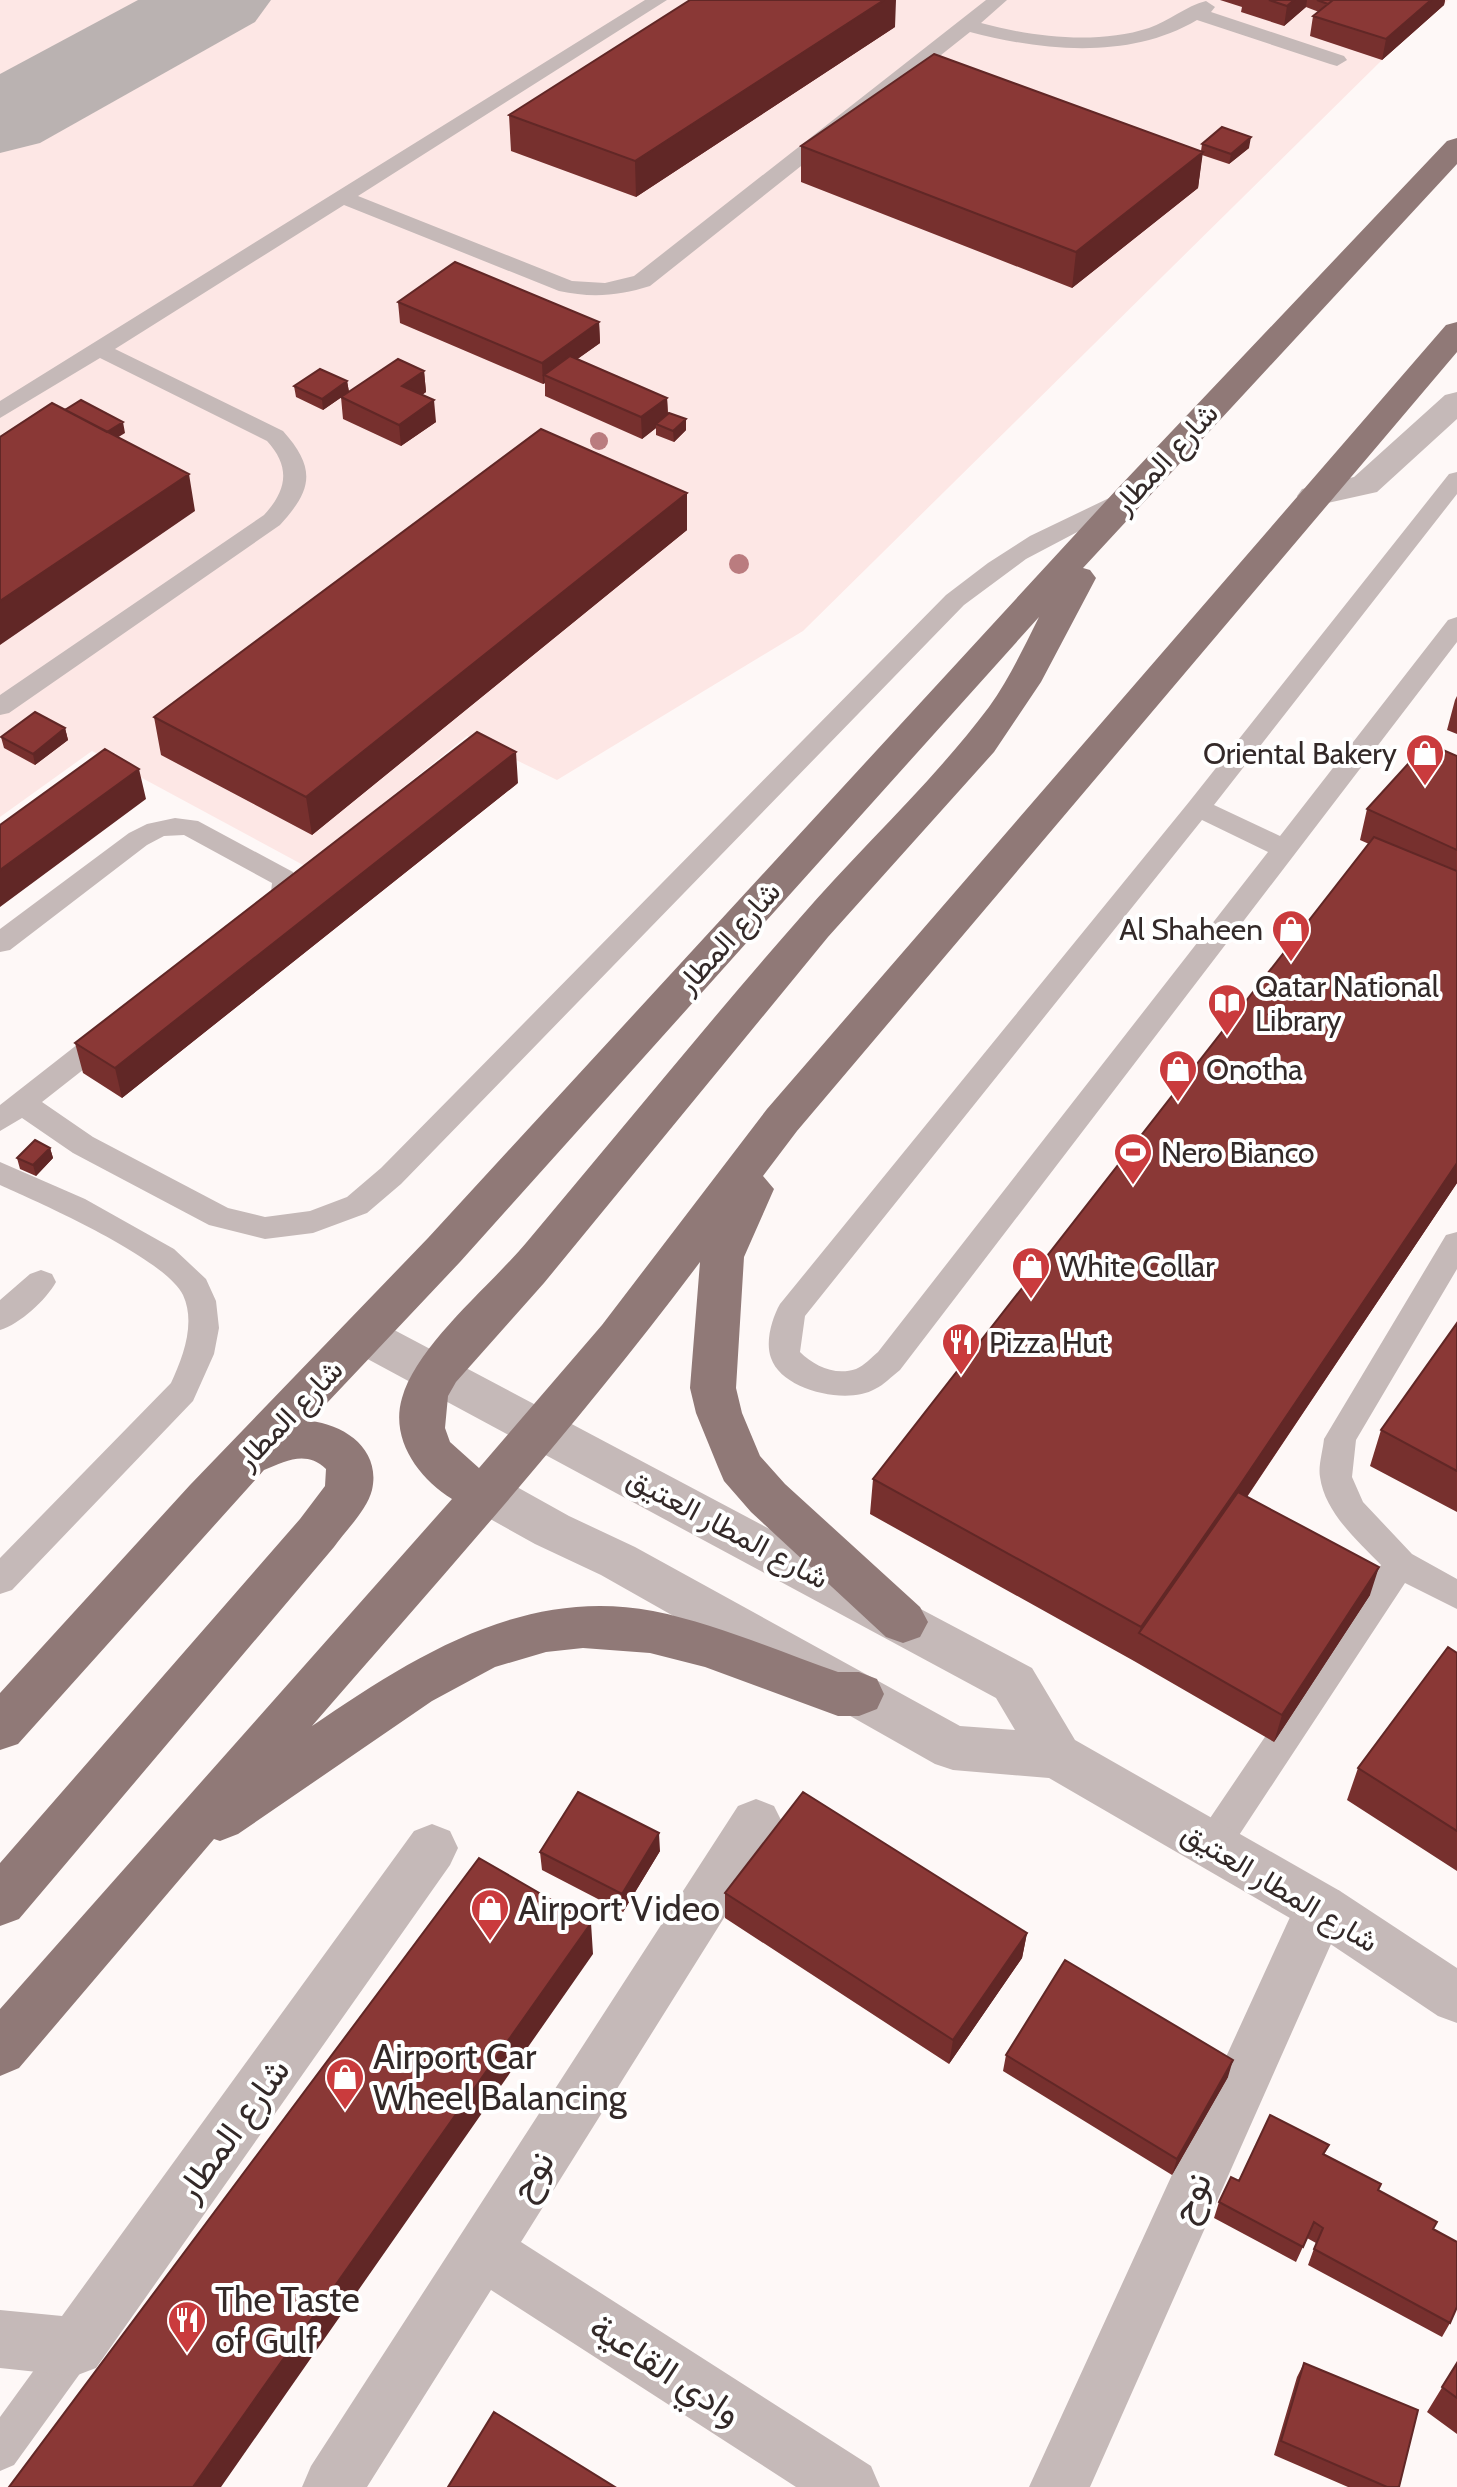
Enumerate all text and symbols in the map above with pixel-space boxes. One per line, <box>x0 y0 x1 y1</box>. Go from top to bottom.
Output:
street label: شارع المطار <box>1104 395 1227 523</box>
shop icon: Oriental Bakery <box>1404 732 1446 787</box>
place label: Oriental Bakery <box>1203 735 1397 772</box>
street label: شارع المطار <box>667 873 789 1003</box>
shop icon: Al Shaheen <box>1270 908 1312 963</box>
place label: Al Shaheen <box>1119 911 1263 948</box>
place label: Qatar National Library <box>1255 968 1439 1039</box>
library icon: Qatar National Library <box>1206 982 1248 1037</box>
shop icon: Onotha <box>1157 1048 1199 1103</box>
place label: Onotha <box>1206 1051 1303 1088</box>
sports icon: Nero Bianco <box>1112 1131 1154 1186</box>
place label: Nero Bianco <box>1161 1134 1315 1171</box>
shop icon: White Collar <box>1010 1245 1052 1300</box>
place label: White Collar <box>1059 1248 1215 1285</box>
restaurant icon: Pizza Hut <box>940 1321 982 1376</box>
place label: Pizza Hut <box>989 1324 1108 1361</box>
street label: شارع المطار <box>227 1351 352 1479</box>
street label: شارع المطار العتيق <box>620 1459 835 1598</box>
street label: شارع المطار العتيق <box>1174 1814 1385 1962</box>
place label: Airport Video <box>518 1886 720 1930</box>
shop icon: Airport Video <box>469 1887 511 1942</box>
place label: Airport Car Wheel Balancing <box>373 2034 628 2119</box>
street label: شارع المطار <box>165 2049 301 2212</box>
shop icon: Airport Car Wheel Balancing <box>324 2056 366 2111</box>
street label: نوح <box>499 2142 566 2210</box>
street label: نوح <box>1160 2165 1223 2230</box>
place label: The Taste of Gulf <box>215 2277 360 2362</box>
restaurant icon: The Taste of Gulf <box>166 2299 208 2354</box>
street label: وادي القاعية <box>578 2304 750 2441</box>

